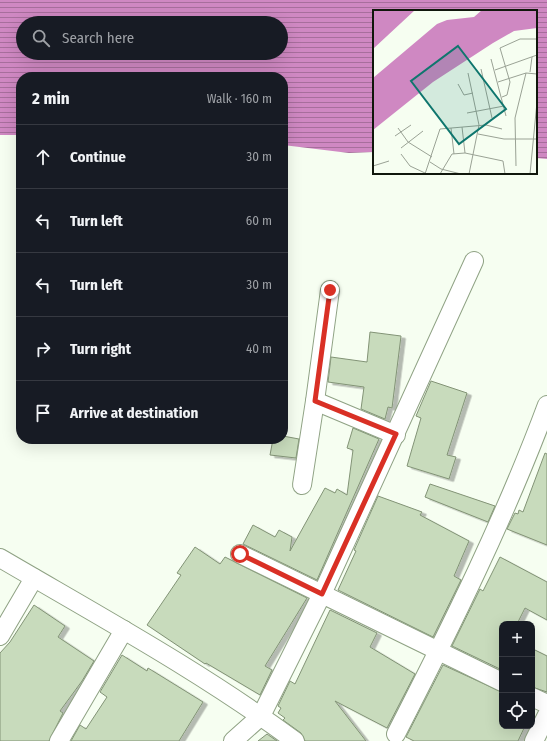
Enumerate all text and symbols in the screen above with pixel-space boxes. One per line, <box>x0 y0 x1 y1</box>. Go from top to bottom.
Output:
inset map <box>373 10 537 174</box>
search box <box>16 16 288 60</box>
icon: search <box>30 27 52 49</box>
text: Search here <box>62 29 134 47</box>
text: 2 min <box>32 88 70 109</box>
text: Walk · 160 m <box>207 91 272 106</box>
icon: ahead <box>32 146 54 168</box>
text: Continue <box>70 148 126 166</box>
text: 30 m <box>246 149 272 164</box>
icon: left <box>32 210 54 232</box>
text: Turn left <box>70 212 123 230</box>
text: 60 m <box>246 213 272 228</box>
icon: left <box>32 274 54 296</box>
text: Turn left <box>70 276 123 294</box>
text: 30 m <box>246 277 272 292</box>
route end <box>321 281 339 299</box>
icon: right <box>32 338 54 360</box>
text: Turn right <box>70 340 131 358</box>
text: 40 m <box>246 341 272 356</box>
icon: arrive <box>32 402 54 424</box>
text: Arrive at destination <box>70 404 198 422</box>
route start <box>231 545 249 563</box>
map controls <box>499 621 535 729</box>
button: + <box>499 621 535 657</box>
button: − <box>499 657 535 693</box>
button: locate <box>499 693 535 729</box>

